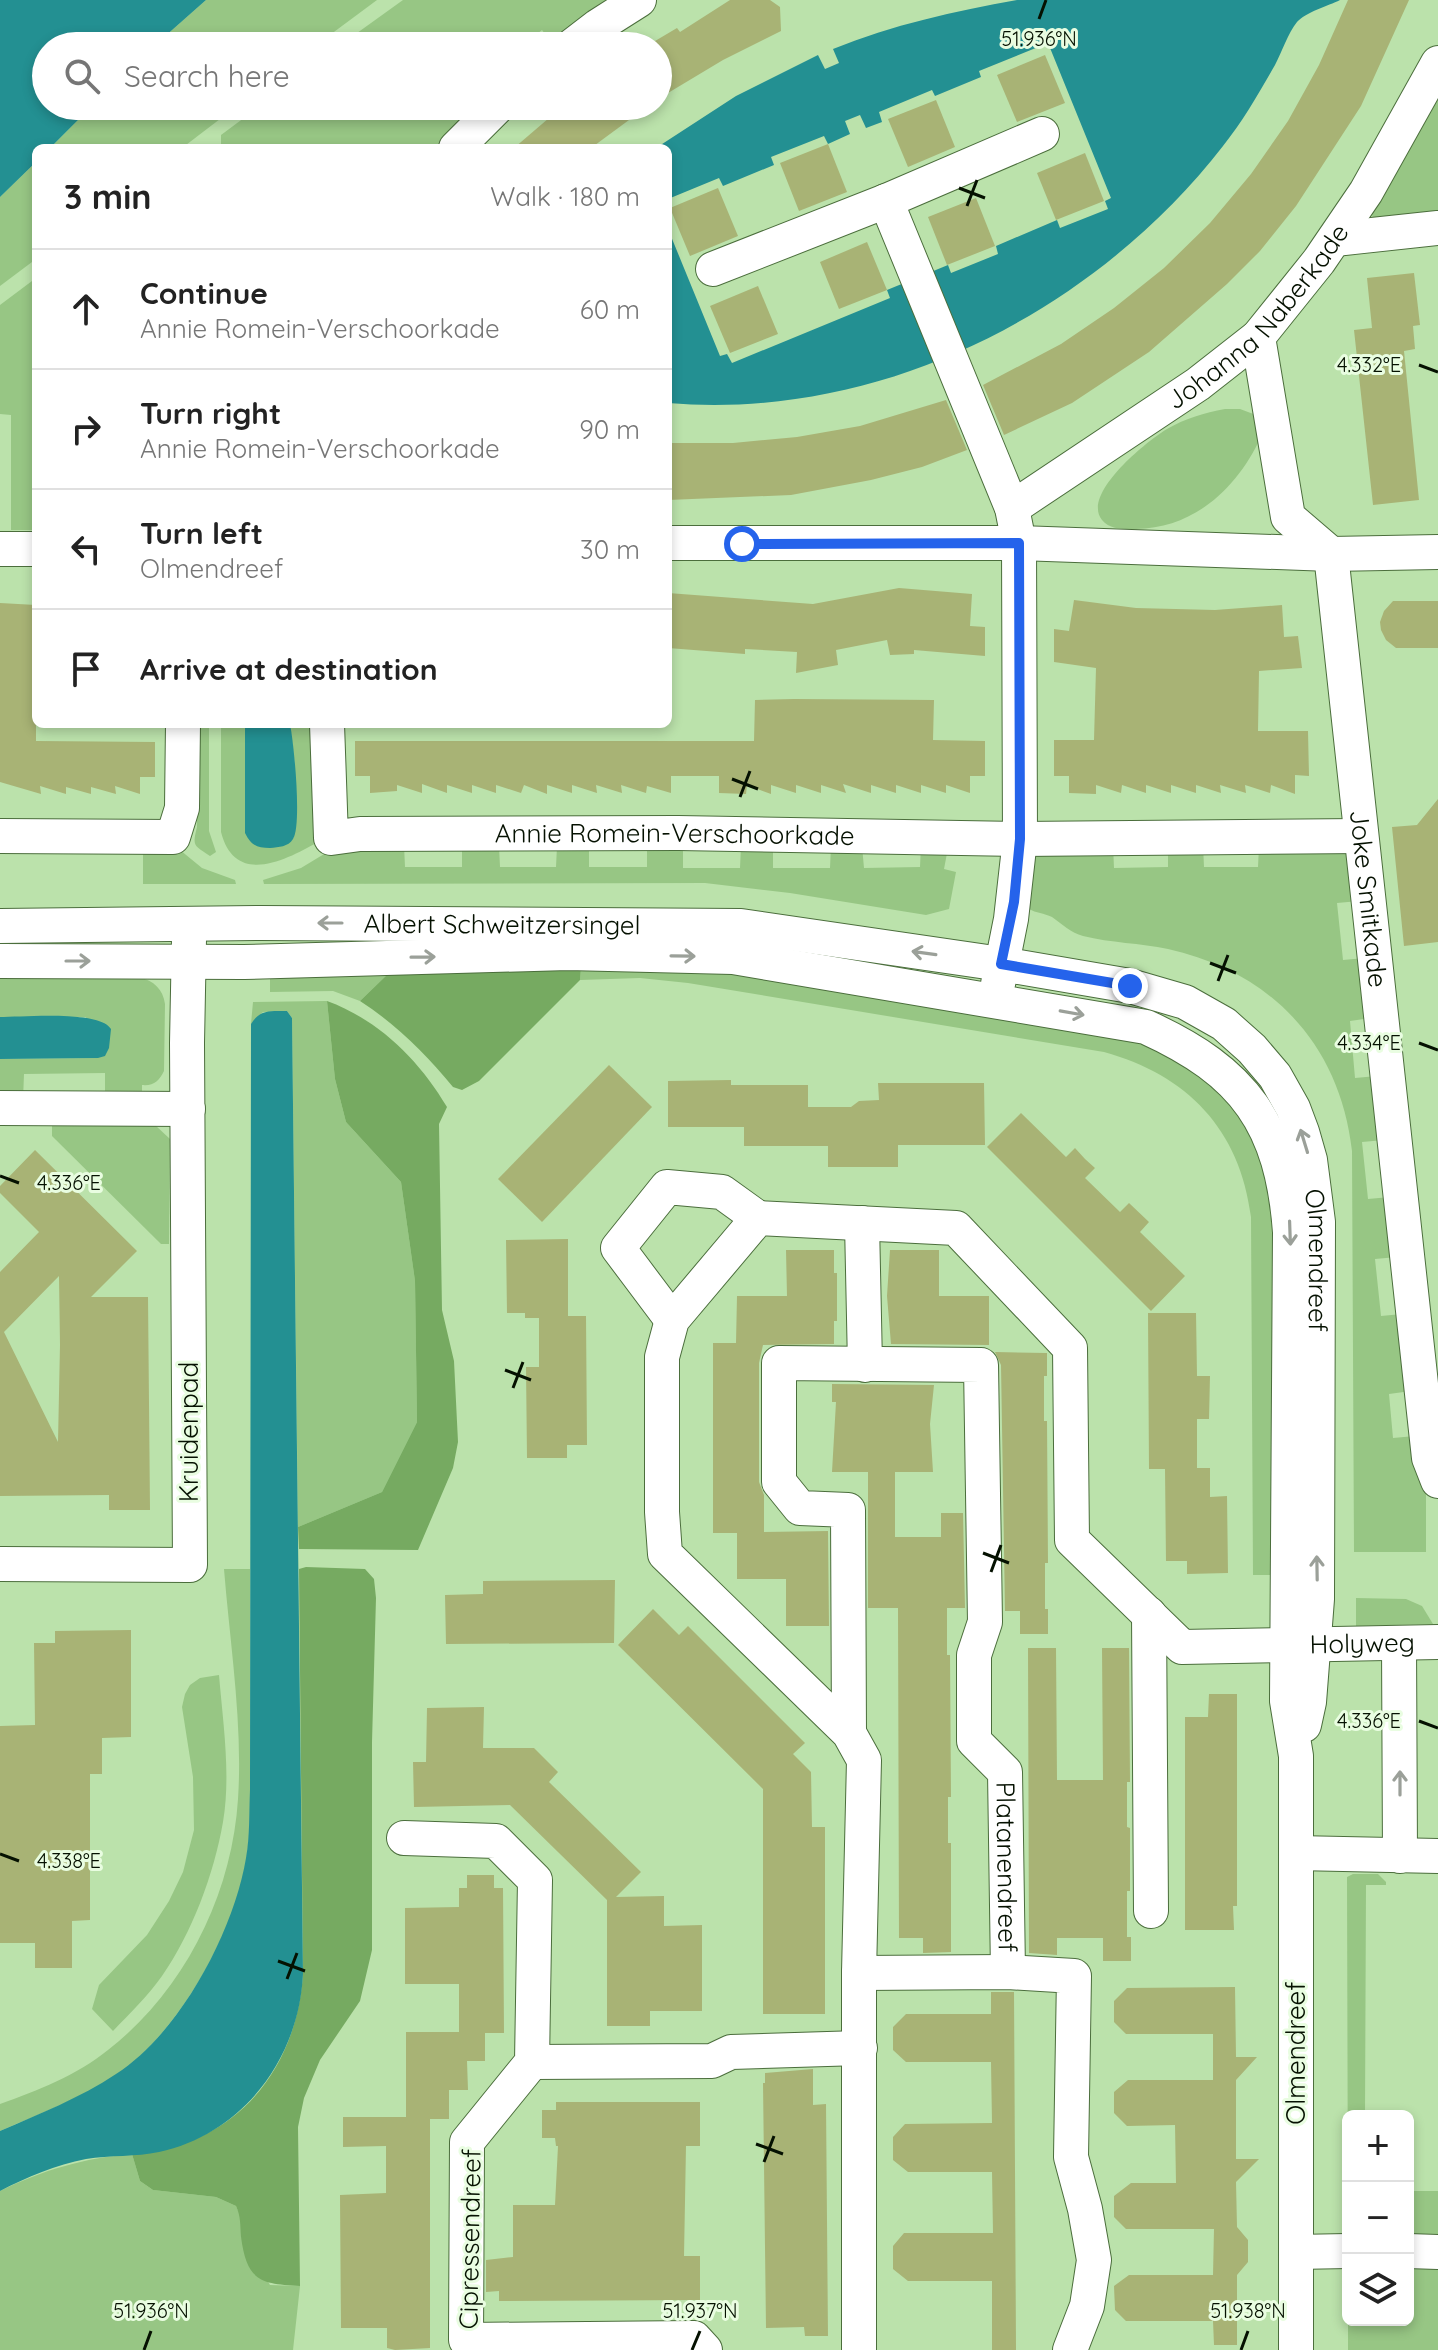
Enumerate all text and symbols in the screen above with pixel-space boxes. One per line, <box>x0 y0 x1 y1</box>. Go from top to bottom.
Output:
text: 51.936°N <box>1001 26 1077 51</box>
search box <box>32 32 672 120</box>
icon: search <box>60 54 104 98</box>
text: Search here <box>124 57 290 95</box>
text: 3 min <box>64 175 151 218</box>
text: Walk · 180 m <box>490 180 640 213</box>
street label: Johanna Naberkade <box>1160 217 1356 416</box>
text: Continue <box>140 274 268 312</box>
icon: ahead <box>64 287 108 331</box>
text: 60 m <box>580 293 640 326</box>
text: Annie Romein-Verschoorkade <box>140 312 500 345</box>
text: 4.332°E <box>1337 352 1401 377</box>
text: Turn right <box>140 394 281 432</box>
icon: right <box>64 407 108 451</box>
text: 90 m <box>579 413 640 446</box>
text: Annie Romein-Verschoorkade <box>140 432 500 465</box>
text: Turn left <box>140 514 263 552</box>
route start <box>724 526 760 562</box>
icon: left <box>64 527 108 571</box>
text: 30 m <box>580 533 640 566</box>
text: Olmendreef <box>140 552 283 585</box>
icon: arrive <box>64 647 108 691</box>
text: Arrive at destination <box>140 650 438 688</box>
street label: Joke Smitkade <box>1343 808 1395 989</box>
street label: Annie Romein-Verschoorkade <box>495 816 855 852</box>
street label: Albert Schweitzersingel <box>363 907 641 941</box>
one-way arrow <box>317 915 344 931</box>
one-way arrow <box>912 945 937 960</box>
one-way arrow <box>409 949 436 964</box>
one-way arrow <box>669 949 696 964</box>
one-way arrow <box>64 953 91 969</box>
route end <box>1112 968 1148 1004</box>
one-way arrow <box>1059 1006 1084 1021</box>
text: 4.334°E <box>1337 1030 1401 1055</box>
one-way arrow <box>1296 1129 1311 1154</box>
text: 4.336°E <box>37 1170 101 1195</box>
street label: Olmendreef <box>1298 1187 1335 1332</box>
one-way arrow <box>1282 1219 1297 1246</box>
street label: Kruidenpad <box>172 1362 205 1502</box>
one-way arrow <box>1309 1555 1324 1582</box>
street label: Holyweg <box>1309 1625 1415 1661</box>
text: 4.336°E <box>1337 1708 1401 1733</box>
one-way arrow <box>1392 1770 1408 1797</box>
street label: Platanendreef <box>989 1781 1025 1952</box>
text: 4.338°E <box>37 1848 101 1873</box>
street label: Olmendreef <box>1279 1981 1312 2125</box>
map controls <box>1342 2110 1414 2326</box>
button: + <box>1342 2110 1414 2182</box>
street label: Cipressendreef <box>451 2148 488 2329</box>
button: − <box>1342 2182 1414 2254</box>
button: layers <box>1342 2254 1414 2326</box>
text: 51.936°N <box>113 2298 189 2323</box>
text: 51.937°N <box>662 2298 738 2323</box>
text: 51.938°N <box>1210 2298 1286 2323</box>

